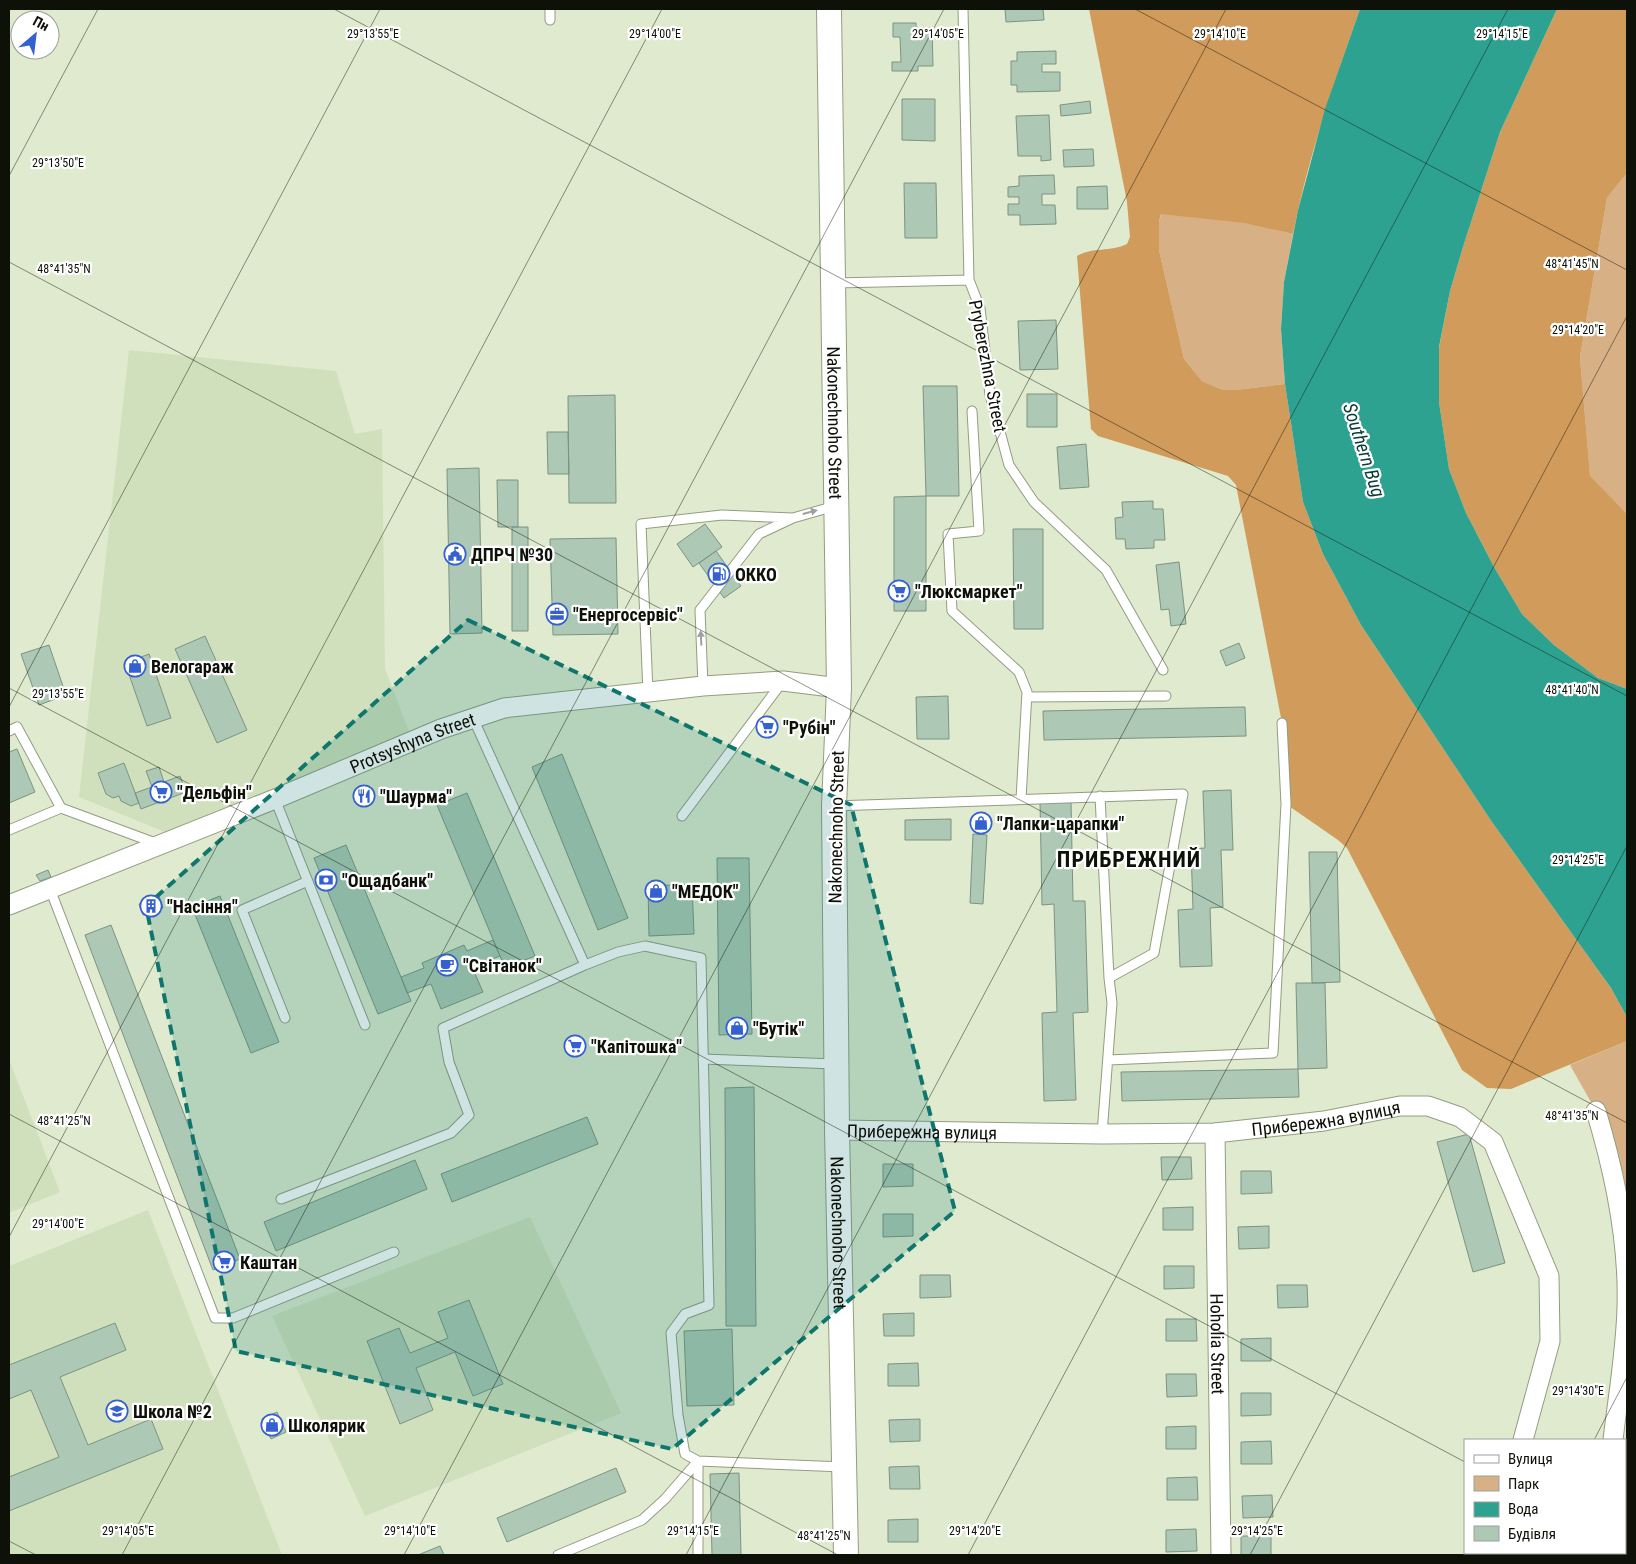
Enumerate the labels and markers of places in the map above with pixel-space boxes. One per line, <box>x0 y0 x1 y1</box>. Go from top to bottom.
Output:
public building icon: ДПРЧ №30 <box>443 542 467 566</box>
place label: ДПРЧ №30 <box>471 544 553 565</box>
fuel station icon: ОККО <box>707 562 731 586</box>
place label: ОККО <box>735 564 777 585</box>
supermarket icon: "Люксмаркет" <box>887 579 911 603</box>
place label: "Люксмаркет" <box>915 581 1023 602</box>
office icon: "Енергосервіс" <box>545 602 569 626</box>
place label: "Енергосервіс" <box>573 604 683 625</box>
shop icon: Велогараж <box>123 654 147 678</box>
place label: Велогараж <box>151 656 234 677</box>
supermarket icon: "Рубін" <box>755 715 779 739</box>
place label: "Рубін" <box>783 717 836 738</box>
supermarket icon: "Дельфін" <box>149 780 173 804</box>
place label: "Дельфін" <box>177 782 252 803</box>
restaurant icon: "Шаурма" <box>352 784 376 808</box>
place label: "Шаурма" <box>380 786 452 807</box>
shop icon: "Лапки-царапки" <box>969 811 993 835</box>
place label: "Лапки-царапки" <box>997 813 1125 834</box>
bank icon: "Ощадбанк" <box>314 868 338 892</box>
place label: "Ощадбанк" <box>342 870 433 891</box>
shop icon: "МЕДОК" <box>644 879 668 903</box>
place label: "МЕДОК" <box>672 881 739 902</box>
building icon: "Насіння" <box>139 894 163 918</box>
place label: "Насіння" <box>167 896 238 917</box>
cafe icon: "Світанок" <box>435 953 459 977</box>
place label: "Світанок" <box>463 955 542 976</box>
shop icon: "Бутік" <box>725 1016 749 1040</box>
place label: "Бутік" <box>753 1018 804 1039</box>
supermarket icon: "Капітошка" <box>563 1034 587 1058</box>
place label: "Капітошка" <box>591 1036 682 1057</box>
supermarket icon: Каштан <box>212 1250 236 1274</box>
place label: Каштан <box>240 1252 297 1273</box>
school or university icon: Школа №2 <box>105 1399 129 1423</box>
place label: Школа №2 <box>133 1401 212 1422</box>
shop icon: Школярик <box>260 1413 284 1437</box>
place label: Школярик <box>288 1415 365 1436</box>

